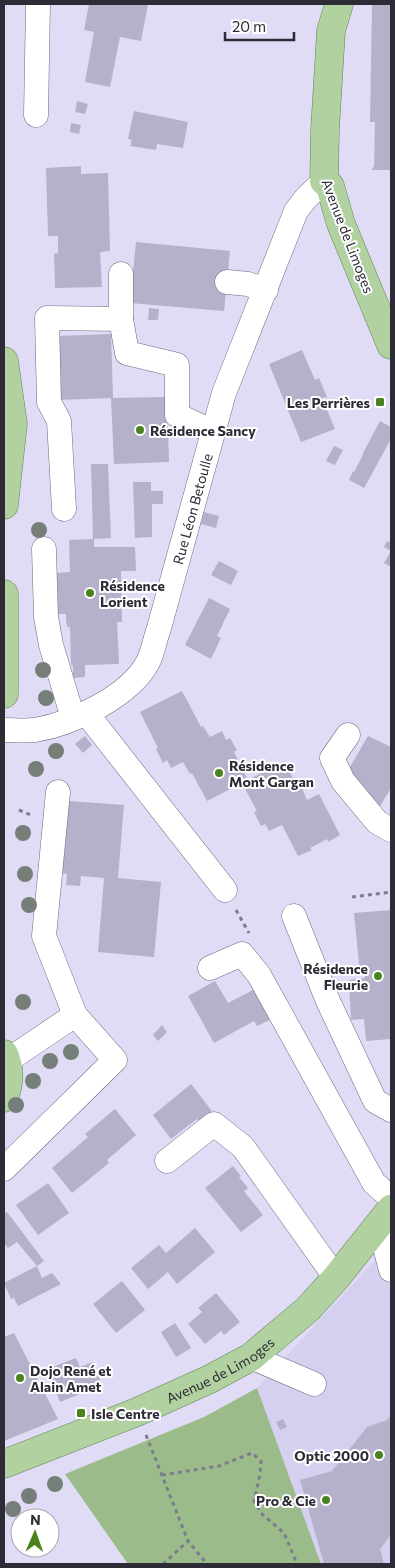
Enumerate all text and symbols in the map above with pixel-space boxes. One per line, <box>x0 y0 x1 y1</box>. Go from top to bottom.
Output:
scale bar <box>225 10 294 42</box>
text: 20 m <box>232 17 266 35</box>
street label: Avenue de Limoges <box>318 177 378 295</box>
place label: Les Perrières <box>287 394 370 411</box>
marker: Les Perrières <box>374 396 386 408</box>
place label: Résidence Sancy <box>150 422 256 439</box>
marker: Résidence Sancy <box>134 424 146 436</box>
street label: Rue Léon Betoulle <box>169 451 215 566</box>
place label: Résidence Lorient <box>100 577 165 610</box>
marker: Résidence Lorient <box>84 587 96 599</box>
place label: Résidence Mont Gargan <box>229 757 314 790</box>
marker: Résidence Mont Gargan <box>213 767 225 779</box>
place label: Résidence Fleurie <box>303 960 368 993</box>
marker: Résidence Fleurie <box>372 970 384 982</box>
street label: Avenue de Limoges <box>163 1333 277 1406</box>
place label: Dojo René et Alain Amet <box>30 1362 112 1395</box>
marker: Dojo René et Alain Amet <box>14 1372 26 1384</box>
place label: Isle Centre <box>91 1405 160 1422</box>
marker: Isle Centre <box>75 1407 87 1419</box>
place label: Optic 2000 <box>294 1447 369 1464</box>
marker: Optic 2000 <box>373 1449 385 1461</box>
place label: Pro & Cie <box>256 1492 316 1509</box>
marker: Pro & Cie <box>320 1494 332 1506</box>
north arrow <box>10 1508 60 1558</box>
text: N <box>30 1511 41 1528</box>

